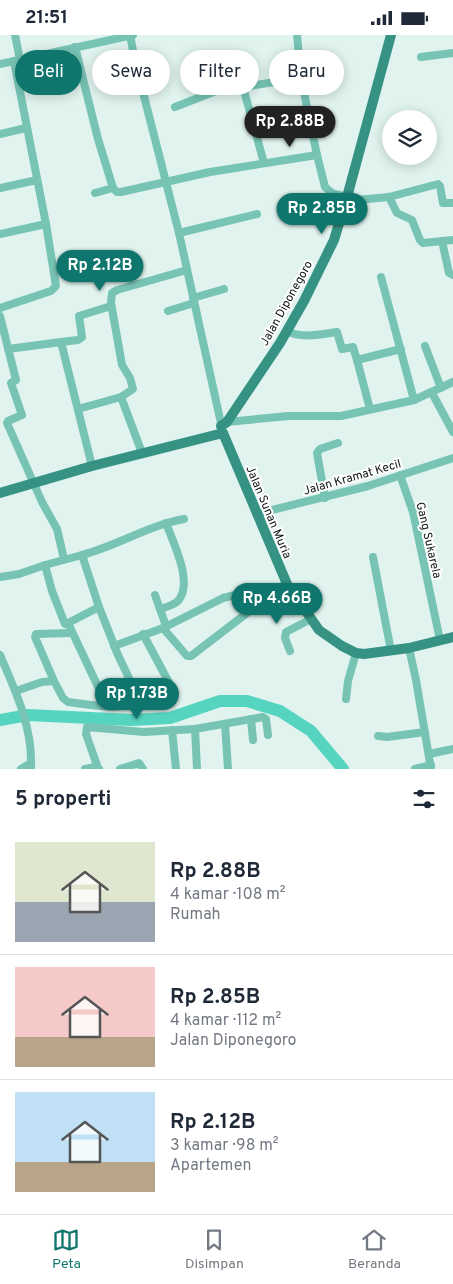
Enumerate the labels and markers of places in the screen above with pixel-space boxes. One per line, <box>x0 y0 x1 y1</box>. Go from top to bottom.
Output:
pin: Rp 2.88B <box>238 105 342 148</box>
pin: Rp 2.85B <box>270 193 374 235</box>
pin: Rp 2.12B <box>48 249 152 292</box>
pin: Rp 4.66B <box>225 583 329 625</box>
pin: Rp 1.73B <box>85 677 189 720</box>

